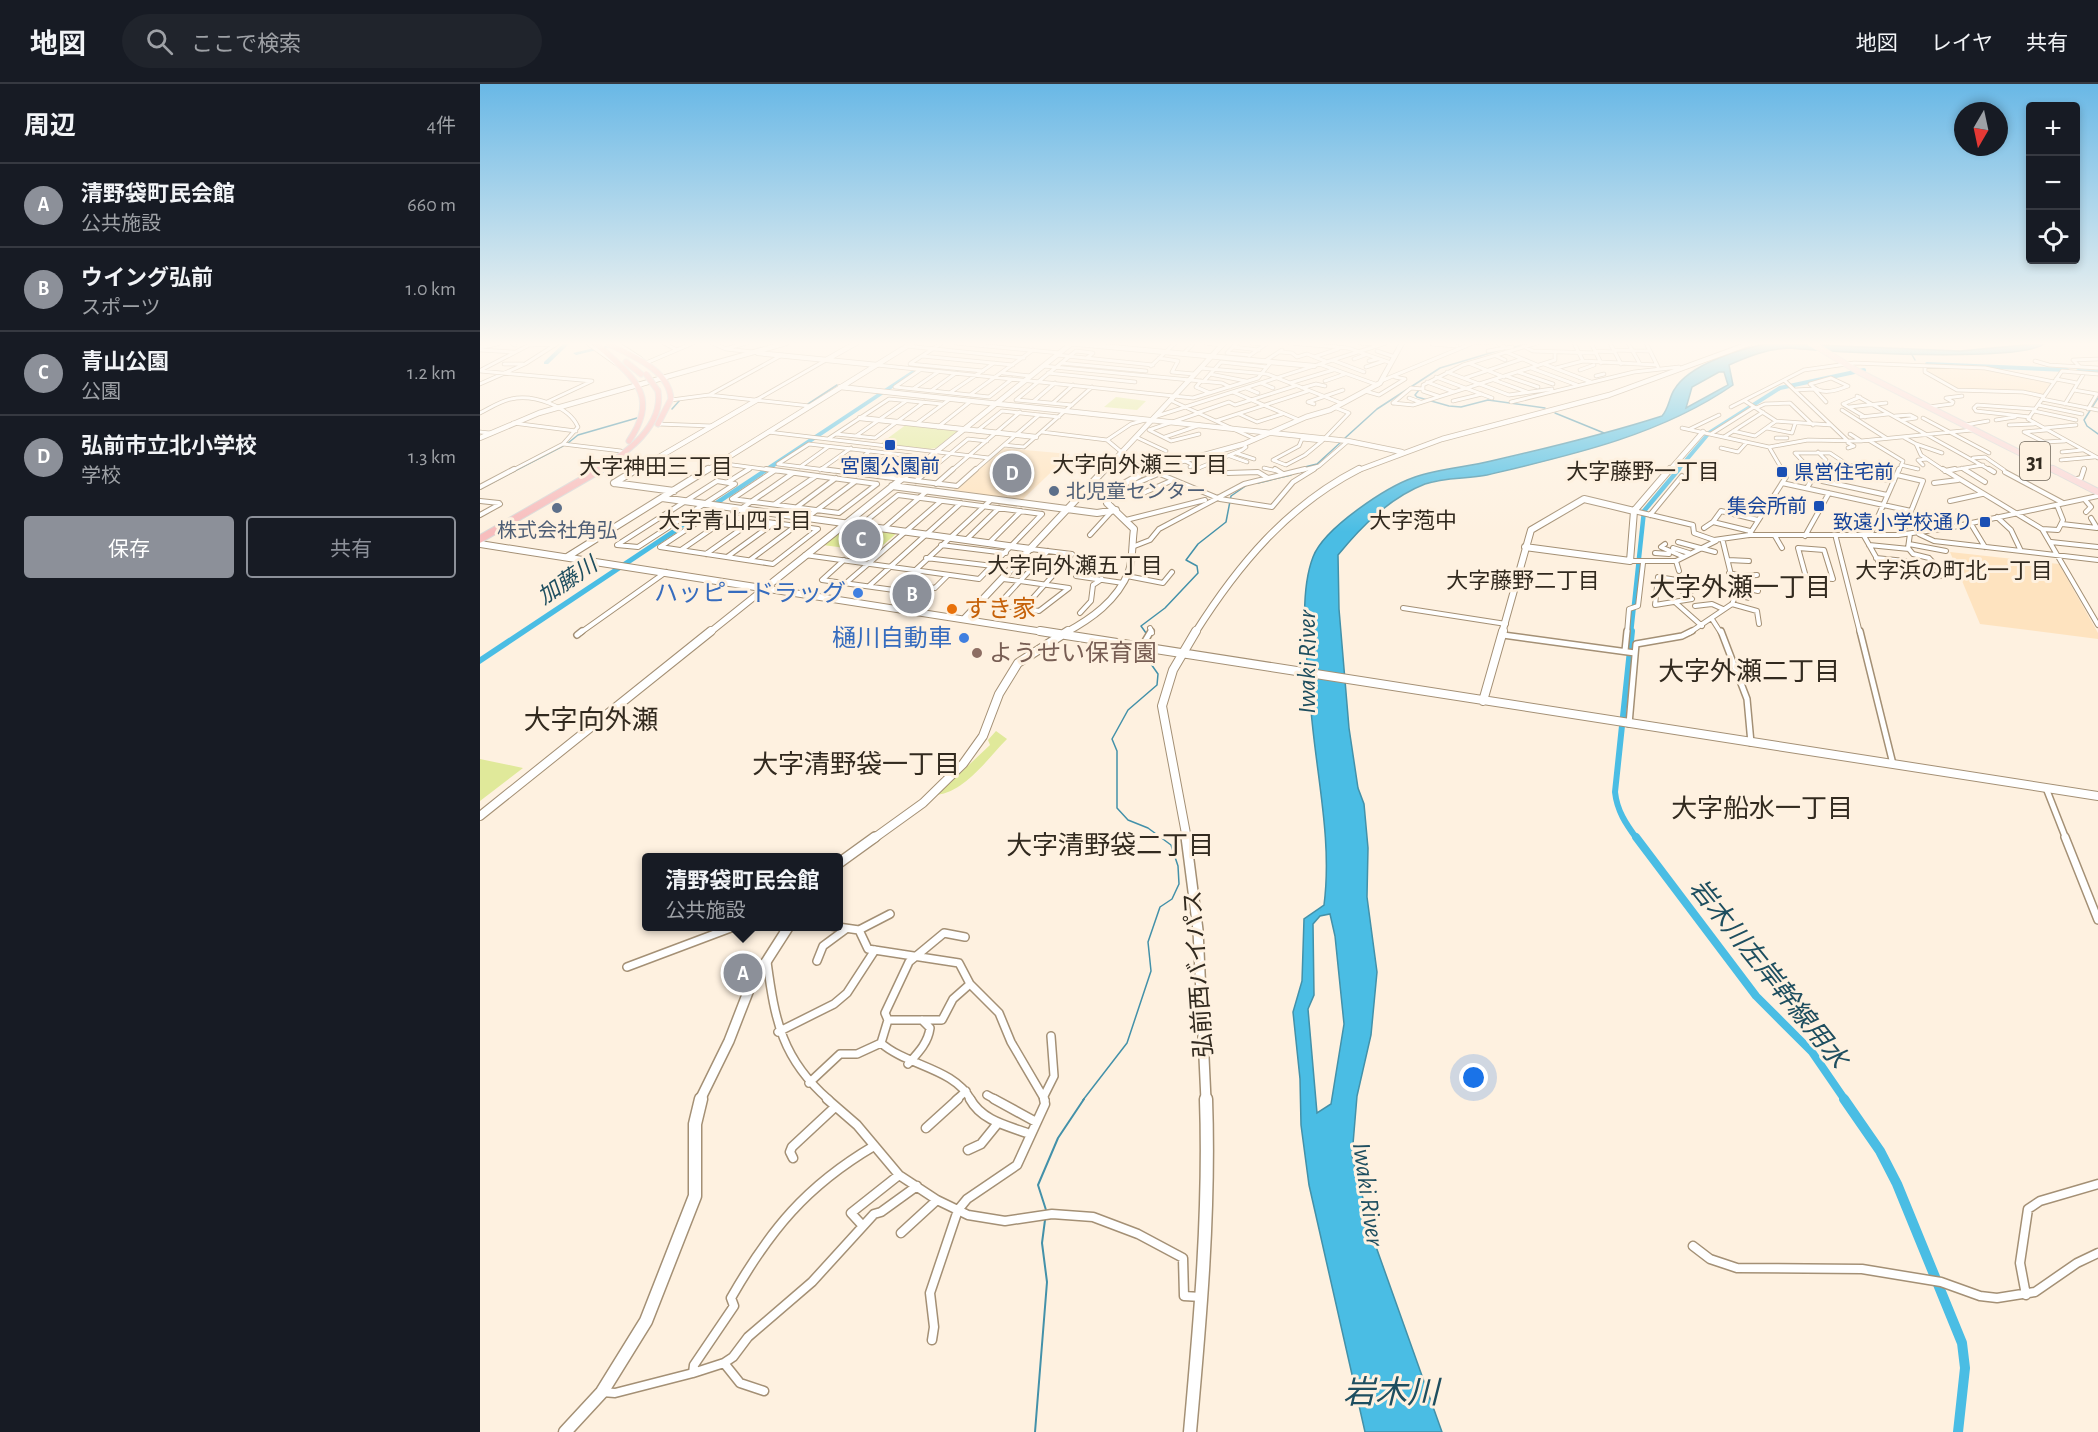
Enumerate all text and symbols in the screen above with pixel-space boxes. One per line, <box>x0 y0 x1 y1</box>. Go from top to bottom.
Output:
search box <box>122 14 542 68</box>
icon: search <box>143 25 176 58</box>
text: 地図 <box>30 31 86 59</box>
text: ここで検索 <box>191 33 301 55</box>
text: 地図 <box>1856 33 1898 54</box>
text: レイヤ <box>1931 33 1993 54</box>
text: 共有 <box>2026 33 2068 54</box>
north arrow <box>1954 102 2008 156</box>
map controls <box>2026 102 2080 264</box>
button: + <box>2026 102 2080 156</box>
text: 周辺 <box>24 113 76 139</box>
text: 4件 <box>426 116 456 136</box>
button: − <box>2026 156 2080 210</box>
text: 清野袋町民会館 <box>81 183 235 205</box>
text: A <box>38 195 50 215</box>
text: 660 m <box>407 195 456 215</box>
button: locate <box>2026 210 2080 264</box>
text: 公共施設 <box>81 214 161 234</box>
text: ウイング弘前 <box>81 267 213 289</box>
text: B <box>38 279 49 299</box>
text: 1.0 km <box>406 279 456 299</box>
text: スポーツ <box>81 298 161 318</box>
text: 青山公園 <box>81 351 169 373</box>
text: C <box>38 363 49 383</box>
text: 1.2 km <box>407 363 456 383</box>
text: 公園 <box>81 382 121 402</box>
text: 弘前市立北小学校 <box>81 435 257 457</box>
marker: 宮園公園前 <box>883 438 897 452</box>
road number: 31 <box>2020 442 2050 480</box>
text: D <box>37 447 50 467</box>
text: 1.3 km <box>408 447 456 467</box>
pin: D <box>992 450 1032 496</box>
district label: 大字向外瀬三丁目 <box>1052 453 1228 476</box>
district label: 大字神田三丁目 <box>579 455 733 478</box>
place label: 宮園公園前 <box>840 456 940 477</box>
district label: 大字藤野一丁目 <box>1566 460 1720 483</box>
place label: 県営住宅前 <box>1794 461 1894 483</box>
marker: 県営住宅前 <box>1775 465 1789 479</box>
text: 学校 <box>81 466 121 486</box>
place label: 北児童センター <box>1066 481 1206 502</box>
marker: 北児童センター <box>1047 484 1061 498</box>
place label: 集会所前 <box>1727 496 1807 517</box>
marker: 集会所前 <box>1812 499 1826 513</box>
marker: 株式会社角弘 <box>550 501 564 515</box>
district label: 大字青山四丁目 <box>658 509 812 532</box>
district label: 大字萢中 <box>1369 509 1457 532</box>
place label: 致遠小学校通り <box>1833 512 1973 533</box>
marker: 致遠小学校通り <box>1978 515 1992 529</box>
button: 保存 <box>24 516 234 578</box>
button: 共有 <box>246 516 456 578</box>
pin: C <box>842 516 880 562</box>
place label: 株式会社角弘 <box>497 520 617 541</box>
water label: 加藤川 <box>533 551 603 608</box>
district label: 大字向外瀬五丁目 <box>987 554 1163 577</box>
district label: 大字浜の町北一丁目 <box>1855 559 2053 582</box>
district label: 大字藤野二丁目 <box>1446 569 1600 592</box>
pin: B <box>892 572 932 616</box>
district label: 大字外瀬一丁目 <box>1649 574 1831 601</box>
place label: ハッピードラッグ <box>654 580 846 606</box>
marker: ハッピードラッグ <box>851 586 865 600</box>
place label: すき家 <box>964 596 1036 622</box>
marker: すき家 <box>945 602 959 616</box>
water label: Iwaki River <box>1294 608 1320 714</box>
place label: 樋川自動車 <box>832 625 952 651</box>
marker: 樋川自動車 <box>957 631 971 645</box>
place label: ようせい保育園 <box>989 640 1157 666</box>
marker: ようせい保育園 <box>970 646 984 660</box>
district label: 大字外瀬二丁目 <box>1658 658 1840 685</box>
district label: 大字向外瀬 <box>524 706 659 734</box>
district label: 大字清野袋一丁目 <box>752 750 960 778</box>
district label: 大字船水一丁目 <box>1671 795 1853 822</box>
district label: 大字清野袋二丁目 <box>1006 831 1214 859</box>
popup <box>642 853 843 931</box>
text: 清野袋町民会館 <box>665 870 820 892</box>
water label: 岩木川左岸幹線用水 <box>1684 874 1855 1075</box>
street label: 弘前西バイパス <box>1179 890 1217 1058</box>
text: 公共施設 <box>665 901 745 921</box>
pin: A <box>724 950 762 996</box>
your location <box>1459 1063 1488 1092</box>
water label: Iwaki River <box>1348 1141 1388 1249</box>
water label: 岩木川 <box>1343 1376 1442 1409</box>

